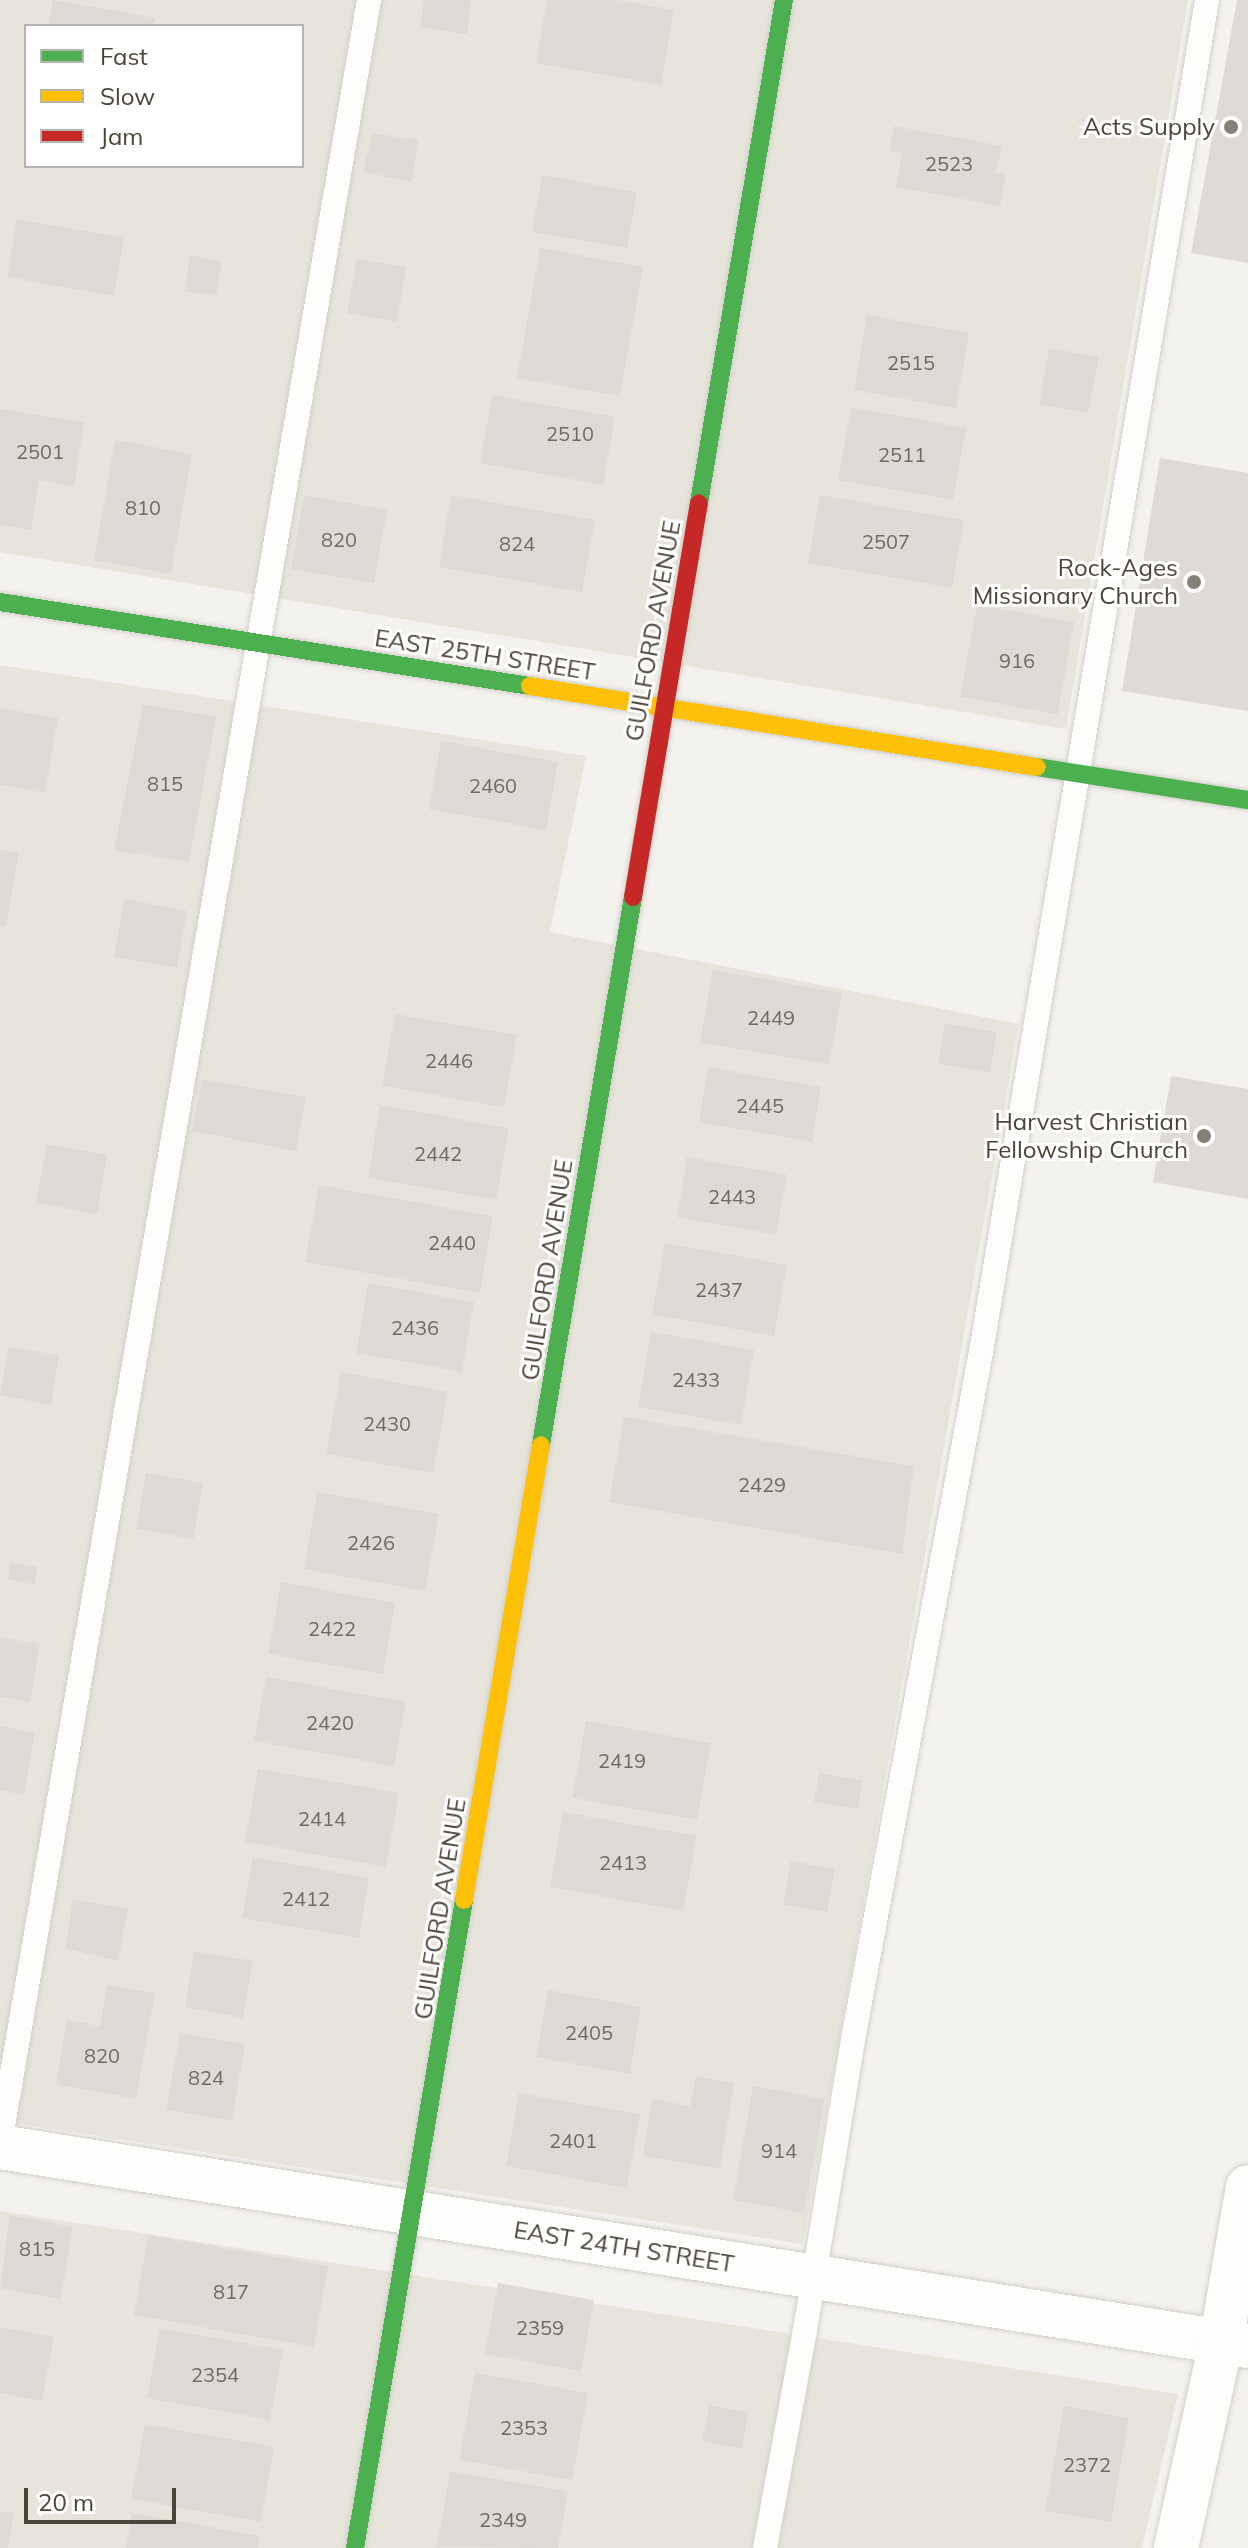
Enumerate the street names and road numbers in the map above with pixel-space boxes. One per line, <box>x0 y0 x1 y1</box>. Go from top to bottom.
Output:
street label: GUILFORD AVENUE <box>619 518 687 744</box>
street label: EAST 25TH STREET <box>373 623 597 687</box>
street label: GUILFORD AVENUE <box>515 1157 579 1383</box>
street label: GUILFORD AVENUE <box>408 1796 472 2022</box>
street label: EAST 24TH STREET <box>512 2215 736 2279</box>

